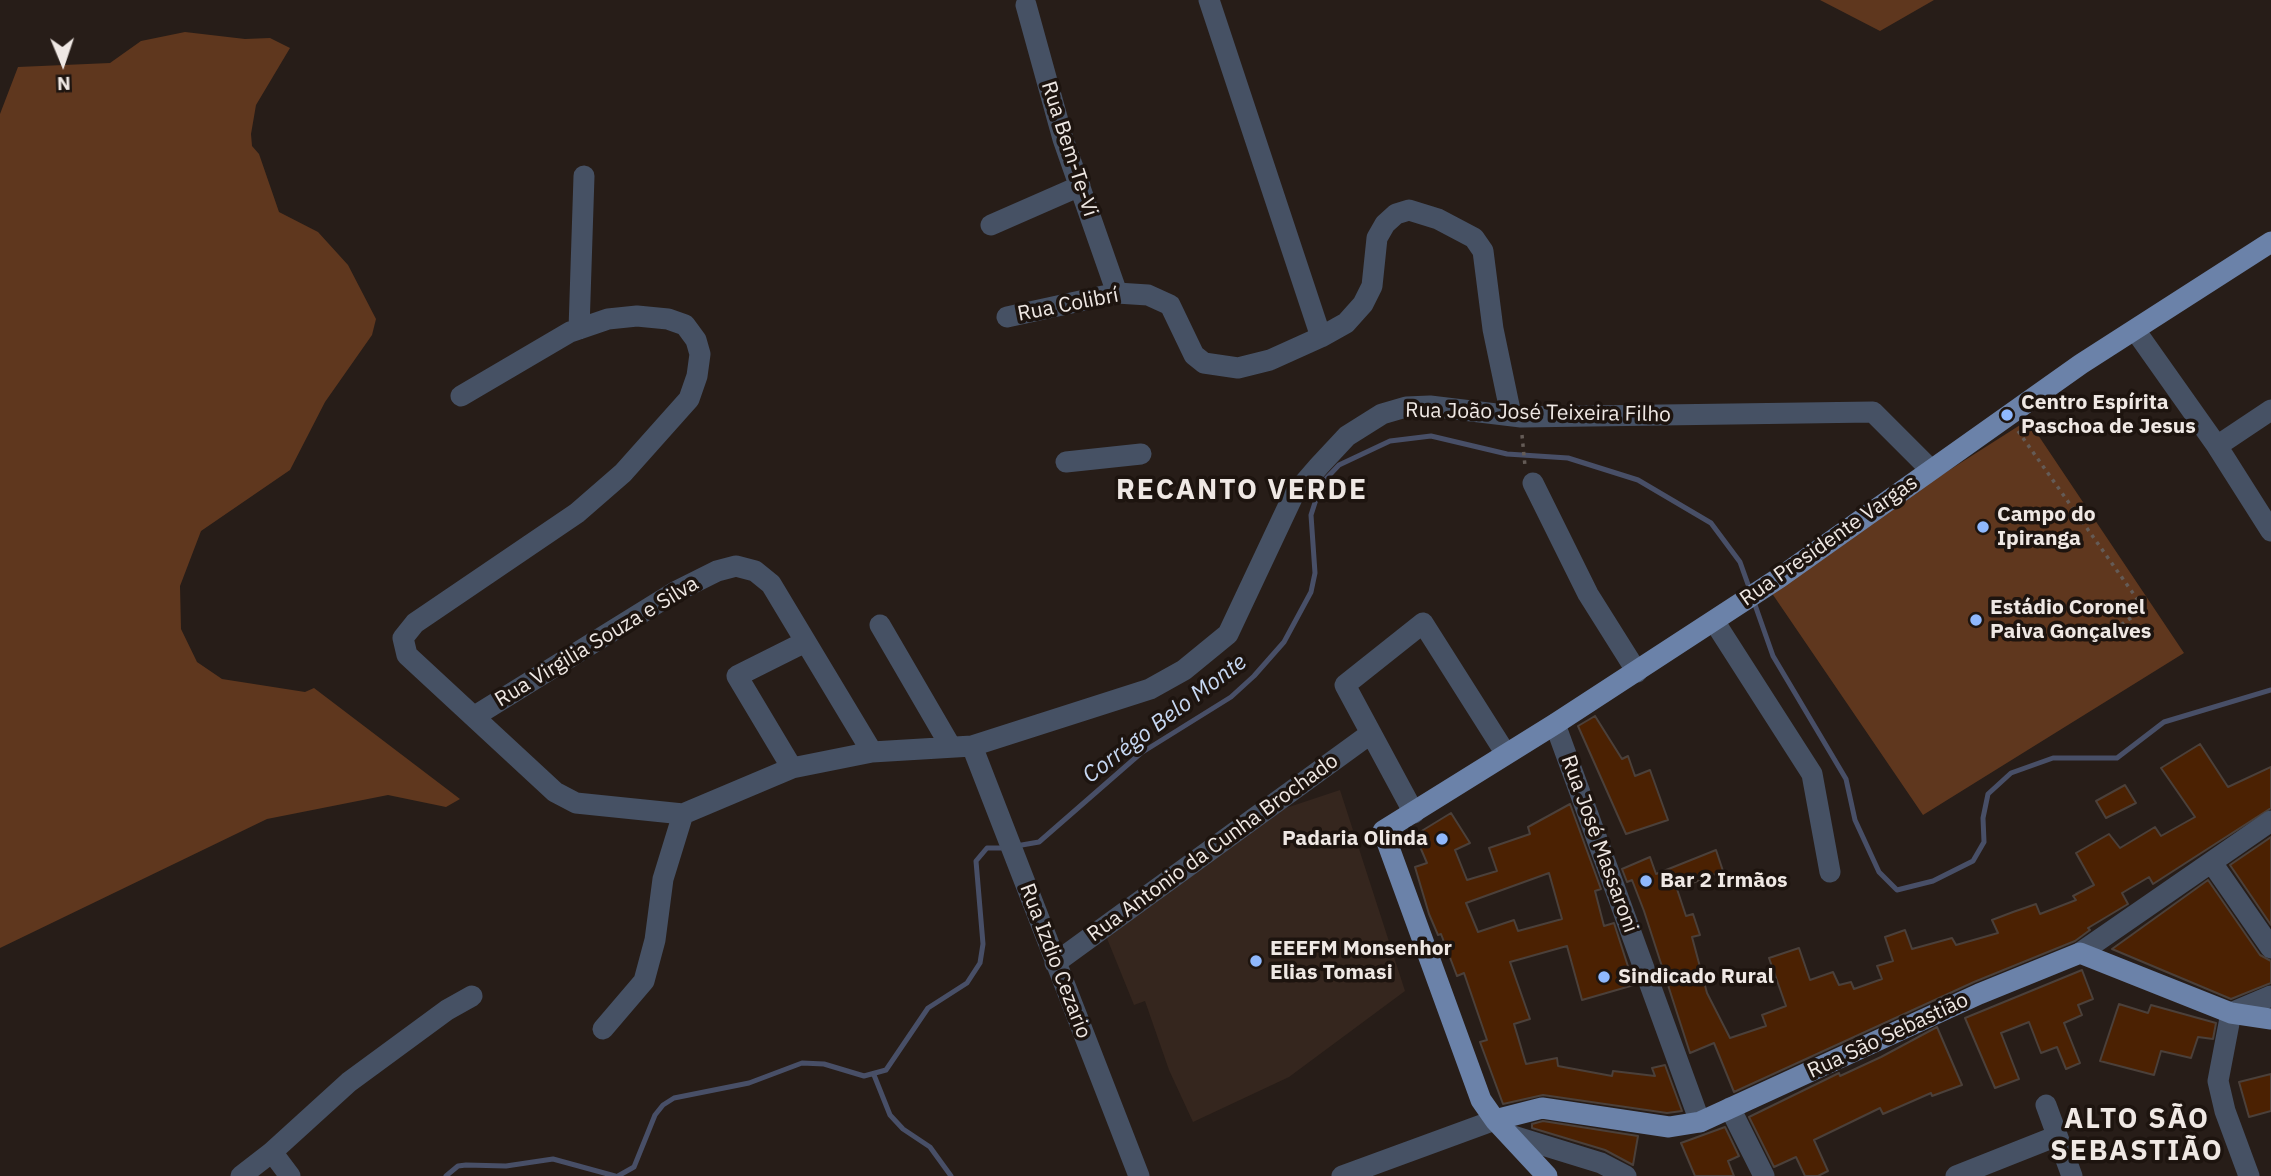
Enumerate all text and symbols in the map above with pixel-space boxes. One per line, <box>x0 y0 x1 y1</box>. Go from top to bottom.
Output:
north arrow <box>28 28 98 98</box>
text: N <box>56 72 71 96</box>
street label: Rua Bem-Te-Vi <box>1035 78 1103 220</box>
street label: Rua Colibrí <box>1015 283 1121 327</box>
place label: Centro Espírita Paschoa de Jesus <box>2021 390 2196 440</box>
street label: Rua João José Teixeira Filho <box>1405 398 1671 428</box>
marker: Centro Espírita Paschoa de Jesus <box>1999 407 2015 423</box>
street label: Rua Presidente Vargas <box>1735 470 1923 612</box>
district label: RECANTO VERDE <box>1118 474 1366 508</box>
place label: Campo do Ipiranga <box>1997 502 2096 552</box>
marker: Campo do Ipiranga <box>1975 519 1991 535</box>
street label: Rua Virgilia Souza e Silva <box>491 571 703 713</box>
place label: Estádio Coronel Paiva Gonçalves <box>1990 595 2151 645</box>
marker: Estádio Coronel Paiva Gonçalves <box>1968 612 1984 628</box>
water label: Corrégo Belo Monte <box>1078 649 1252 789</box>
street label: Rua Antonio da Cunha Brochado <box>1083 748 1343 948</box>
street label: Rua José Massaroni <box>1555 752 1643 936</box>
place label: Padaria Olinda <box>1282 826 1428 852</box>
marker: Padaria Olinda <box>1434 831 1450 847</box>
place label: Bar 2 Irmãos <box>1660 868 1788 894</box>
marker: Bar 2 Irmãos <box>1638 873 1654 889</box>
street label: Rua Izdio Cezario <box>1014 880 1096 1042</box>
place label: EEEFM Monsenhor Elias Tomasi <box>1270 936 1452 986</box>
marker: EEEFM Monsenhor Elias Tomasi <box>1248 953 1264 969</box>
place label: Sindicado Rural <box>1618 964 1774 990</box>
marker: Sindicado Rural <box>1596 969 1612 985</box>
street label: Rua São Sebastião <box>1804 988 1972 1084</box>
district label: ALTO SÃO SEBASTIÃO <box>2051 1103 2223 1169</box>

